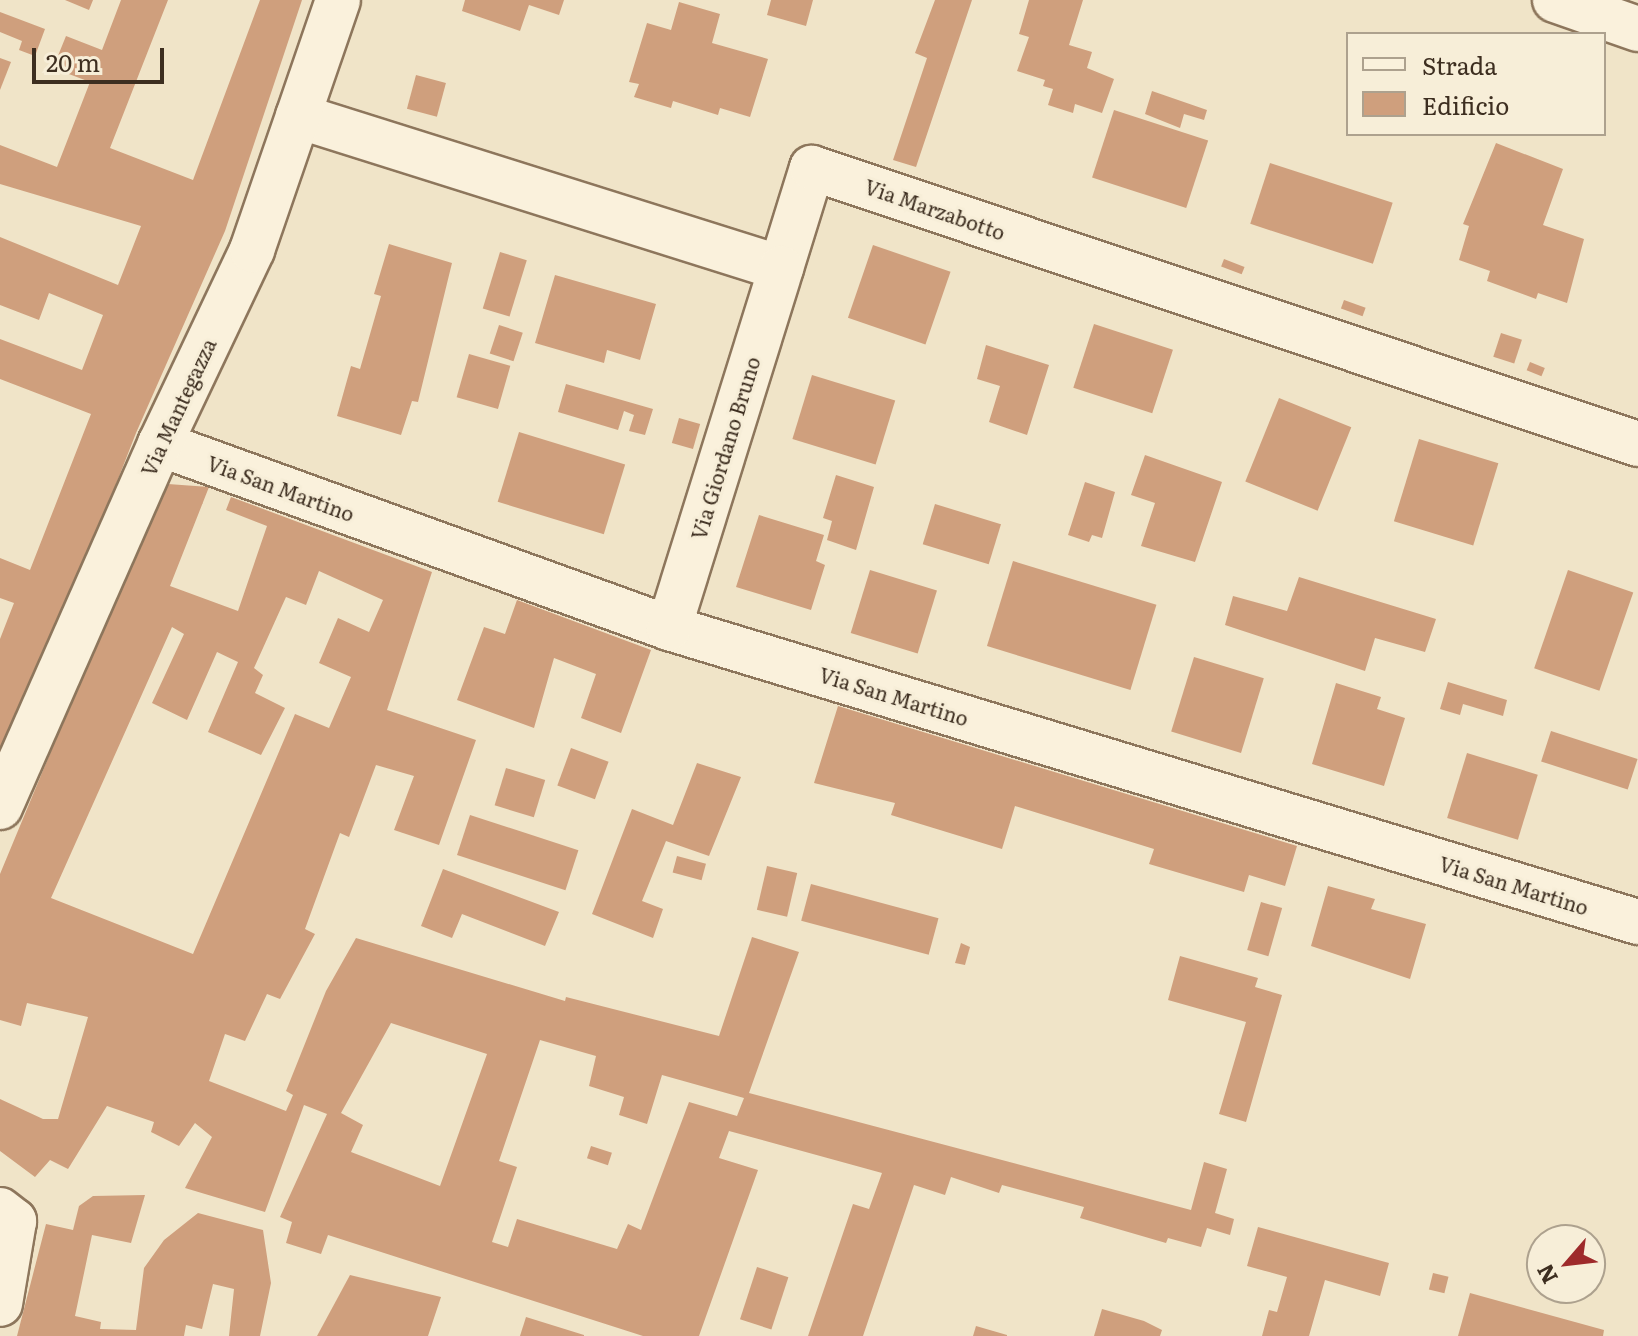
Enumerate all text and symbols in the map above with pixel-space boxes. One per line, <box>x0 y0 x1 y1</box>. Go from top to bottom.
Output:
scale bar <box>36 32 168 82</box>
legend <box>1346 32 1606 136</box>
text: 20 m <box>46 44 100 79</box>
text: Strada <box>1422 47 1497 82</box>
text: Edificio <box>1422 87 1509 122</box>
street label: Via Marzabotto <box>862 174 1008 244</box>
street label: Via Mantegazza <box>136 334 220 480</box>
street label: Via Giordano Bruno <box>686 354 764 542</box>
street label: Via San Martino <box>204 450 358 526</box>
street label: Via San Martino <box>816 662 972 730</box>
street label: Via San Martino <box>1436 851 1592 919</box>
north arrow <box>1526 1224 1606 1304</box>
text: N <box>1527 1259 1565 1290</box>

